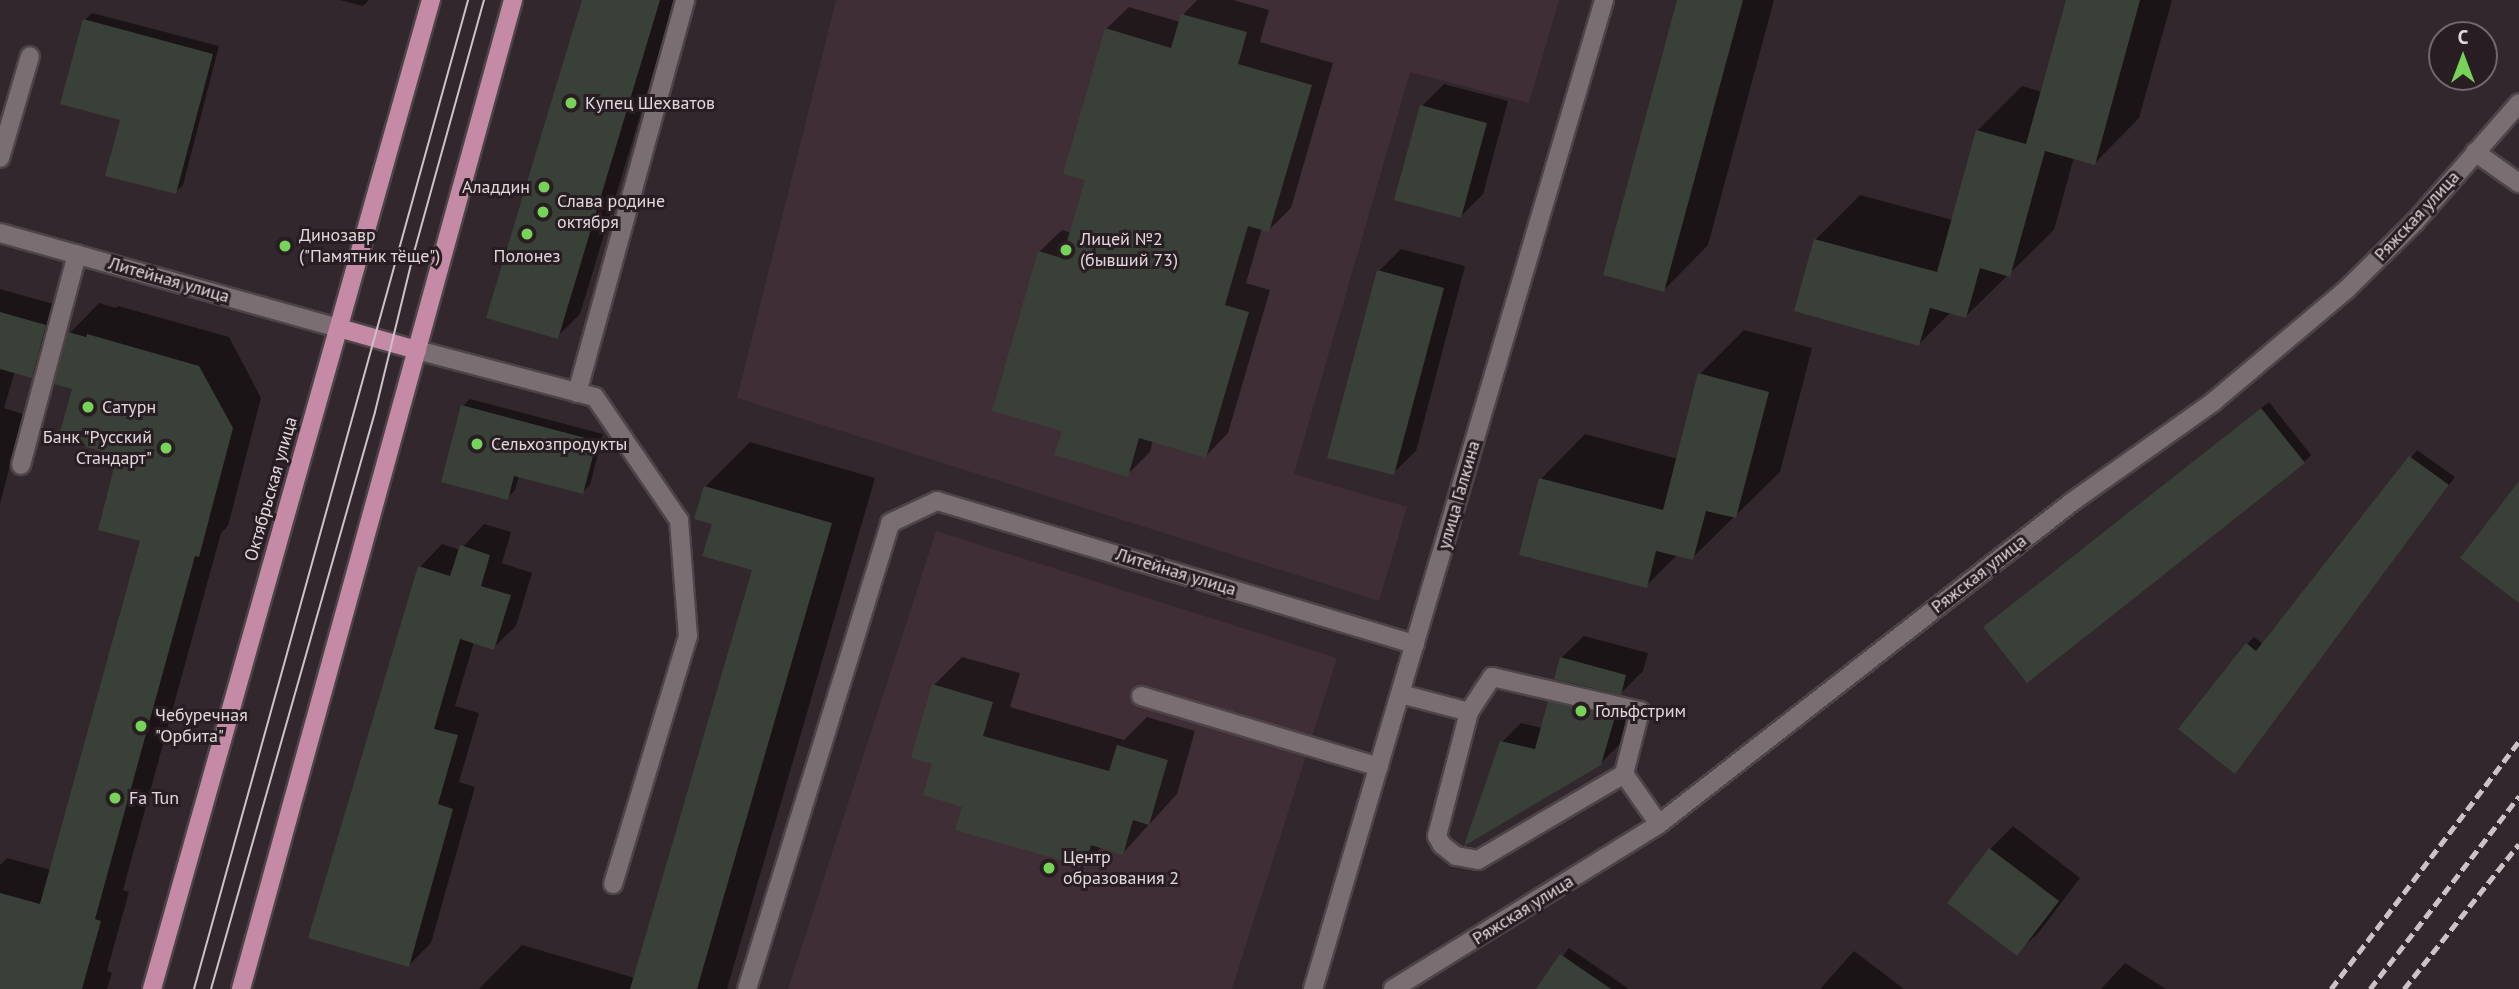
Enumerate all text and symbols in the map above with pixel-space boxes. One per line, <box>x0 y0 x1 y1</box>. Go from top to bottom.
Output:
north arrow <box>2428 21 2498 91</box>
text: С <box>2458 25 2468 49</box>
place label: Купец Шехватов <box>585 92 715 114</box>
marker: Купец Шехватов <box>563 95 579 111</box>
street label: Ряжская улица <box>2370 167 2464 265</box>
place label: Аладдин <box>462 176 530 198</box>
marker: Аладдин <box>536 179 552 195</box>
place label: Слава родине октября <box>557 191 665 234</box>
marker: Слава родине октября <box>535 204 551 220</box>
place label: Динозавр ("Памятник тёще") <box>299 225 441 268</box>
marker: Полонез <box>519 226 535 242</box>
place label: Лицей №2 (бывший 73) <box>1080 229 1178 272</box>
marker: Динозавр ("Памятник тёще") <box>277 238 293 254</box>
marker: Лицей №2 (бывший 73) <box>1058 242 1074 258</box>
place label: Полонез <box>494 245 560 267</box>
street label: Литейная улица <box>106 252 232 308</box>
place label: Сатурн <box>102 396 156 418</box>
marker: Сатурн <box>80 399 96 415</box>
street label: Октябрьская улица <box>240 414 302 564</box>
place label: Банк "Русский Стандарт" <box>42 427 152 470</box>
place label: Сельхозпродукты <box>491 433 627 455</box>
marker: Сельхозпродукты <box>469 436 485 452</box>
street label: улица Галкина <box>1433 438 1485 552</box>
marker: Банк "Русский Стандарт" <box>158 440 174 456</box>
street label: Ряжская улица <box>1927 530 2031 618</box>
street label: Литейная улица <box>1113 543 1239 601</box>
place label: Гольфстрим <box>1595 700 1686 722</box>
marker: Гольфстрим <box>1573 703 1589 719</box>
place label: Чебуречная "Орбита" <box>155 705 248 748</box>
marker: Чебуречная "Орбита" <box>133 718 149 734</box>
place label: Fa Tun <box>129 787 180 809</box>
marker: Fa Tun <box>107 790 123 806</box>
place label: Центр образования 2 <box>1063 847 1179 890</box>
marker: Центр образования 2 <box>1041 860 1057 876</box>
street label: Ряжская улица <box>1469 870 1577 950</box>

